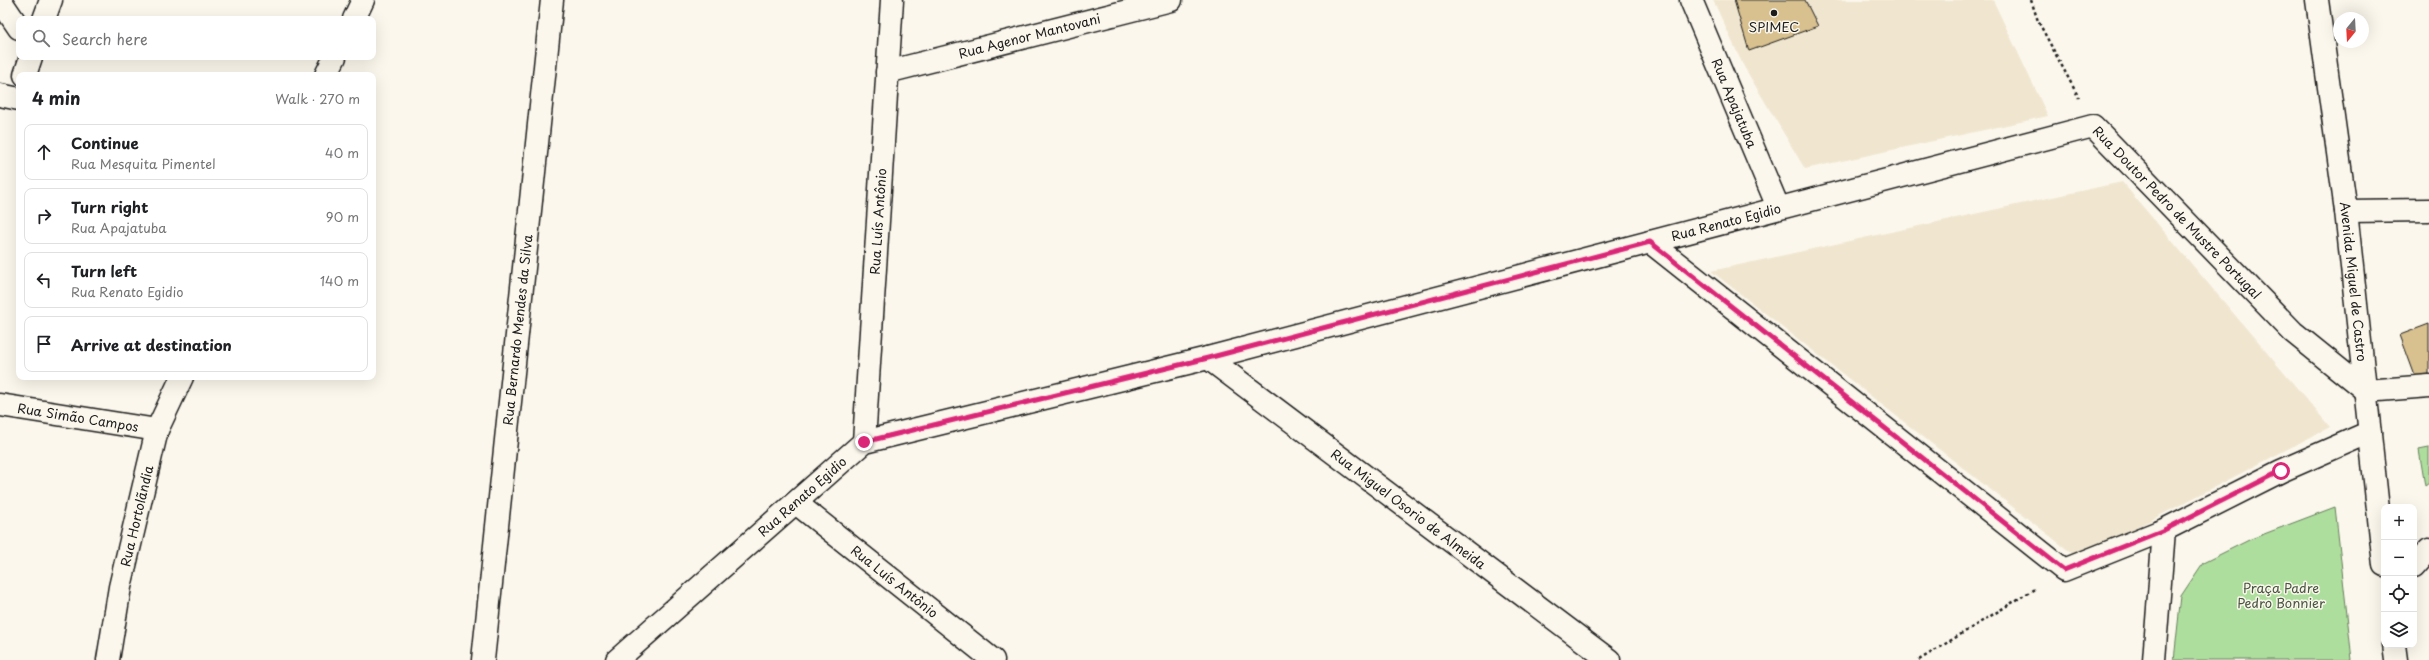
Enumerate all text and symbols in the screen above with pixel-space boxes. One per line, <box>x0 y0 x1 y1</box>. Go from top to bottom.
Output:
street label: Rua Agenor Mantovani <box>956 8 1102 63</box>
marker: SPIMEC <box>1769 8 1779 18</box>
north arrow <box>2333 12 2369 48</box>
search box <box>16 16 376 60</box>
place label: SPIMEC <box>1749 17 1799 36</box>
icon: search <box>30 27 52 49</box>
text: Search here <box>62 27 148 50</box>
street label: Rua Apajatuba <box>1708 55 1762 151</box>
text: 4 min <box>32 85 80 111</box>
text: Walk · 270 m <box>275 89 360 108</box>
street label: Rua Doutor Pedro de Mustre Portugal <box>2089 121 2266 303</box>
text: Continue <box>71 131 139 154</box>
icon: ahead <box>33 141 55 163</box>
text: 40 m <box>325 143 359 162</box>
text: Rua Mesquita Pimentel <box>71 154 216 173</box>
street label: Rua Luís Antônio <box>865 168 890 275</box>
text: Turn right <box>71 195 148 218</box>
street label: Rua Renato Egidio <box>1669 198 1783 245</box>
street label: Avenida Miguel de Castro <box>2336 201 2372 362</box>
icon: right <box>33 205 55 227</box>
text: 90 m <box>326 207 359 226</box>
text: Rua Apajatuba <box>71 218 167 237</box>
street label: Rua Bernardo Mendes da Silva <box>498 233 536 426</box>
text: Turn left <box>71 259 137 282</box>
icon: left <box>33 269 55 291</box>
text: 140 m <box>320 271 359 290</box>
text: Rua Renato Egidio <box>71 282 183 301</box>
icon: arrive <box>33 333 55 355</box>
text: Arrive at destination <box>71 333 232 356</box>
street label: Rua Simão Campos <box>16 398 140 436</box>
route end <box>855 433 873 451</box>
street label: Rua Miguel Osorio de Almeida <box>1327 444 1491 574</box>
street label: Rua Renato Egidio <box>753 452 850 541</box>
route start <box>2272 462 2290 480</box>
street label: Rua Hortolãndia <box>115 463 157 568</box>
map controls <box>2381 504 2417 648</box>
button: + <box>2381 504 2417 540</box>
street label: Rua Luís Antônio <box>847 540 942 622</box>
button: − <box>2381 540 2417 576</box>
button: locate <box>2381 576 2417 612</box>
park label: Praça Padre Pedro Bonnier <box>2237 578 2325 612</box>
button: layers <box>2381 612 2417 648</box>

